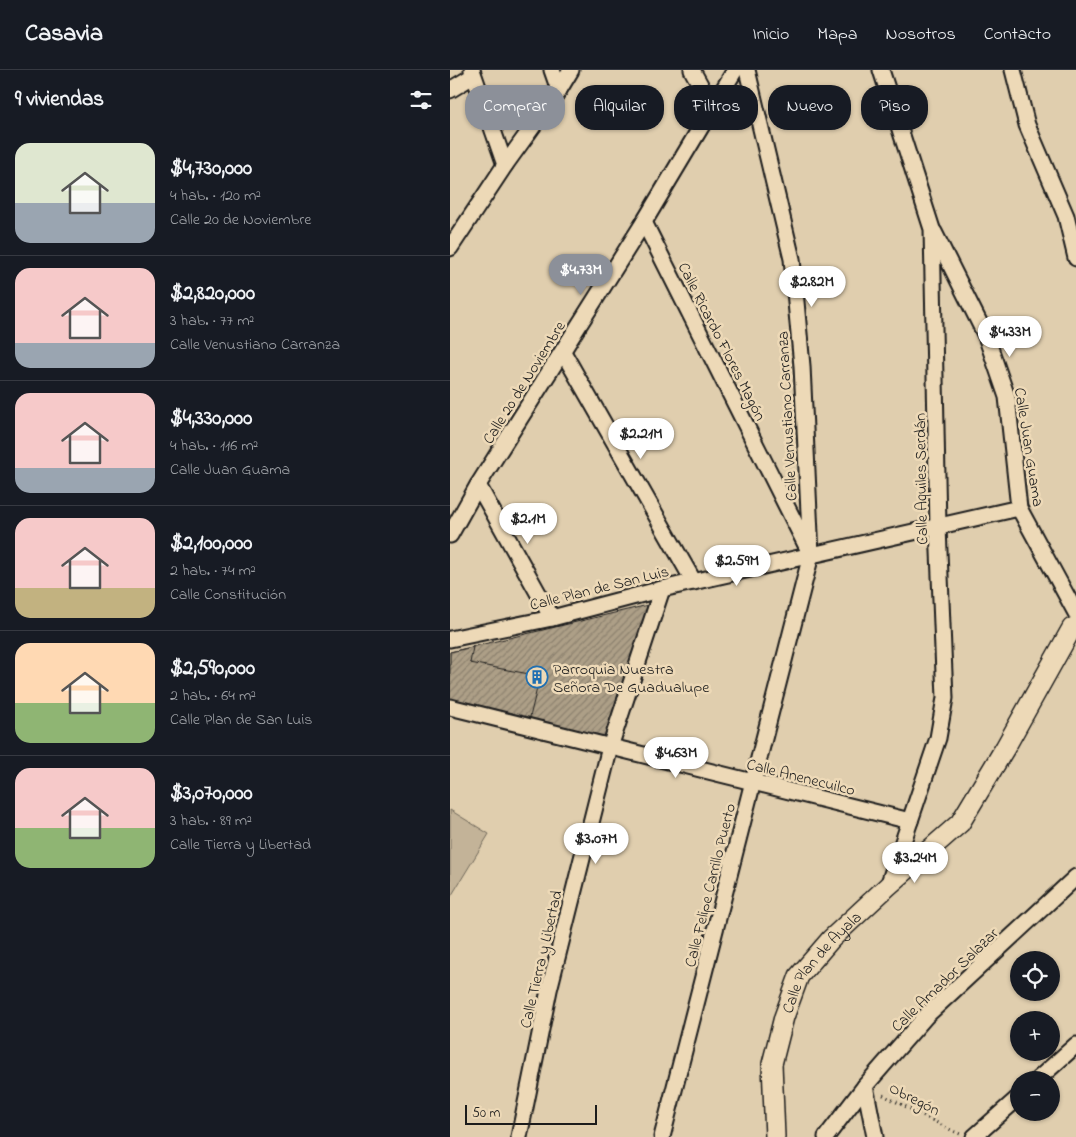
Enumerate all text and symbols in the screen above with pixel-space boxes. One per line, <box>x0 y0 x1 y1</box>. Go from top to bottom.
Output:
text: Casavia <box>25 17 103 52</box>
text: Inicio <box>752 22 789 48</box>
text: Mapa <box>817 22 858 48</box>
text: Nosotros <box>886 22 956 48</box>
text: Contacto <box>984 22 1051 48</box>
text: 9 viviendas <box>15 85 104 115</box>
chip: Comprar <box>465 85 565 130</box>
chip: Alquilar <box>575 85 664 130</box>
chip: Filtros <box>674 85 758 130</box>
chip: Nuevo <box>768 85 851 130</box>
chip: Piso <box>861 85 928 130</box>
icon: filters <box>407 86 435 114</box>
text: $4,730,000 <box>170 154 252 184</box>
icon: home <box>55 163 115 223</box>
text: 4 hab. · 120 m² <box>170 184 261 208</box>
text: Calle 20 de Noviembre <box>170 208 311 232</box>
pin: $4.73M <box>540 254 622 296</box>
text: $4.73M <box>560 258 602 282</box>
street label: Calle Ricardo Flores Magón <box>671 258 772 425</box>
pin: $2.82M <box>771 266 853 308</box>
text: $2.82M <box>790 270 834 294</box>
text: $2,820,000 <box>170 279 255 309</box>
icon: home <box>55 288 115 348</box>
text: 3 hab. · 77 m² <box>170 309 254 333</box>
street label: Calle 20 de Noviembre <box>477 316 573 449</box>
pin: $4.33M <box>969 316 1051 358</box>
text: $4.33M <box>989 320 1031 344</box>
street label: Calle Venustiano Carranza <box>772 330 804 501</box>
text: Calle Venustiano Carranza <box>170 333 340 357</box>
street label: Calle Juan Guama <box>1007 386 1049 509</box>
text: $4,330,000 <box>170 404 252 434</box>
icon: home <box>55 413 115 473</box>
street label: Calle Aquiles Serdán <box>909 413 935 545</box>
pin: $2.21M <box>600 418 682 460</box>
text: $2.21M <box>619 422 663 446</box>
text: 4 hab. · 116 m² <box>170 434 258 458</box>
text: Calle Juan Guama <box>170 458 290 482</box>
pin: $2.1M <box>493 502 563 545</box>
text: $2.1M <box>510 507 546 531</box>
text: $2,100,000 <box>170 529 252 559</box>
icon: home <box>55 538 115 598</box>
pin: $2.59M <box>696 544 778 587</box>
text: $2.59M <box>715 549 759 573</box>
text: 2 hab. · 74 m² <box>170 559 256 583</box>
street label: Calle Plan de San Luis <box>527 560 672 618</box>
text: Calle Constitución <box>170 583 286 607</box>
text: $2,590,000 <box>170 654 255 684</box>
place label: Parroquia Nuestra Señora De Guadualupe <box>553 658 710 700</box>
icon: home <box>55 663 115 723</box>
building icon: Parroquia Nuestra Señora De Guadualupe <box>525 665 549 689</box>
text: 2 hab. · 64 m² <box>170 684 256 708</box>
text: Calle Plan de San Luis <box>170 708 313 732</box>
pin: $4.63M <box>635 736 717 779</box>
text: $4.63M <box>655 741 697 765</box>
street label: Calle Anenecuilco <box>744 753 857 803</box>
text: $3,070,000 <box>170 779 253 809</box>
icon: home <box>55 788 115 848</box>
street label: Calle Felipe Carrillo Puerto <box>679 801 743 970</box>
text: 3 hab. · 89 m² <box>170 809 252 833</box>
pin: $3.07M <box>555 822 637 865</box>
text: $3.07M <box>575 827 617 851</box>
text: Calle Tierra y Libertad <box>170 833 311 857</box>
pin: $3.24M <box>874 842 956 884</box>
text: $3.24M <box>893 846 937 870</box>
street label: Calle Tierra y Libertad <box>514 888 570 1031</box>
street label: Calle Plan de Ayala <box>776 906 868 1017</box>
street label: Calle Amador Salazar <box>886 923 1005 1038</box>
map controls <box>1010 951 1060 1121</box>
button: locate <box>1010 951 1060 1001</box>
button: + <box>1010 1011 1060 1061</box>
button: − <box>1010 1071 1060 1121</box>
street label: Obregón <box>884 1077 944 1123</box>
scale bar <box>465 1102 598 1125</box>
text: 50 m <box>472 1103 500 1124</box>

